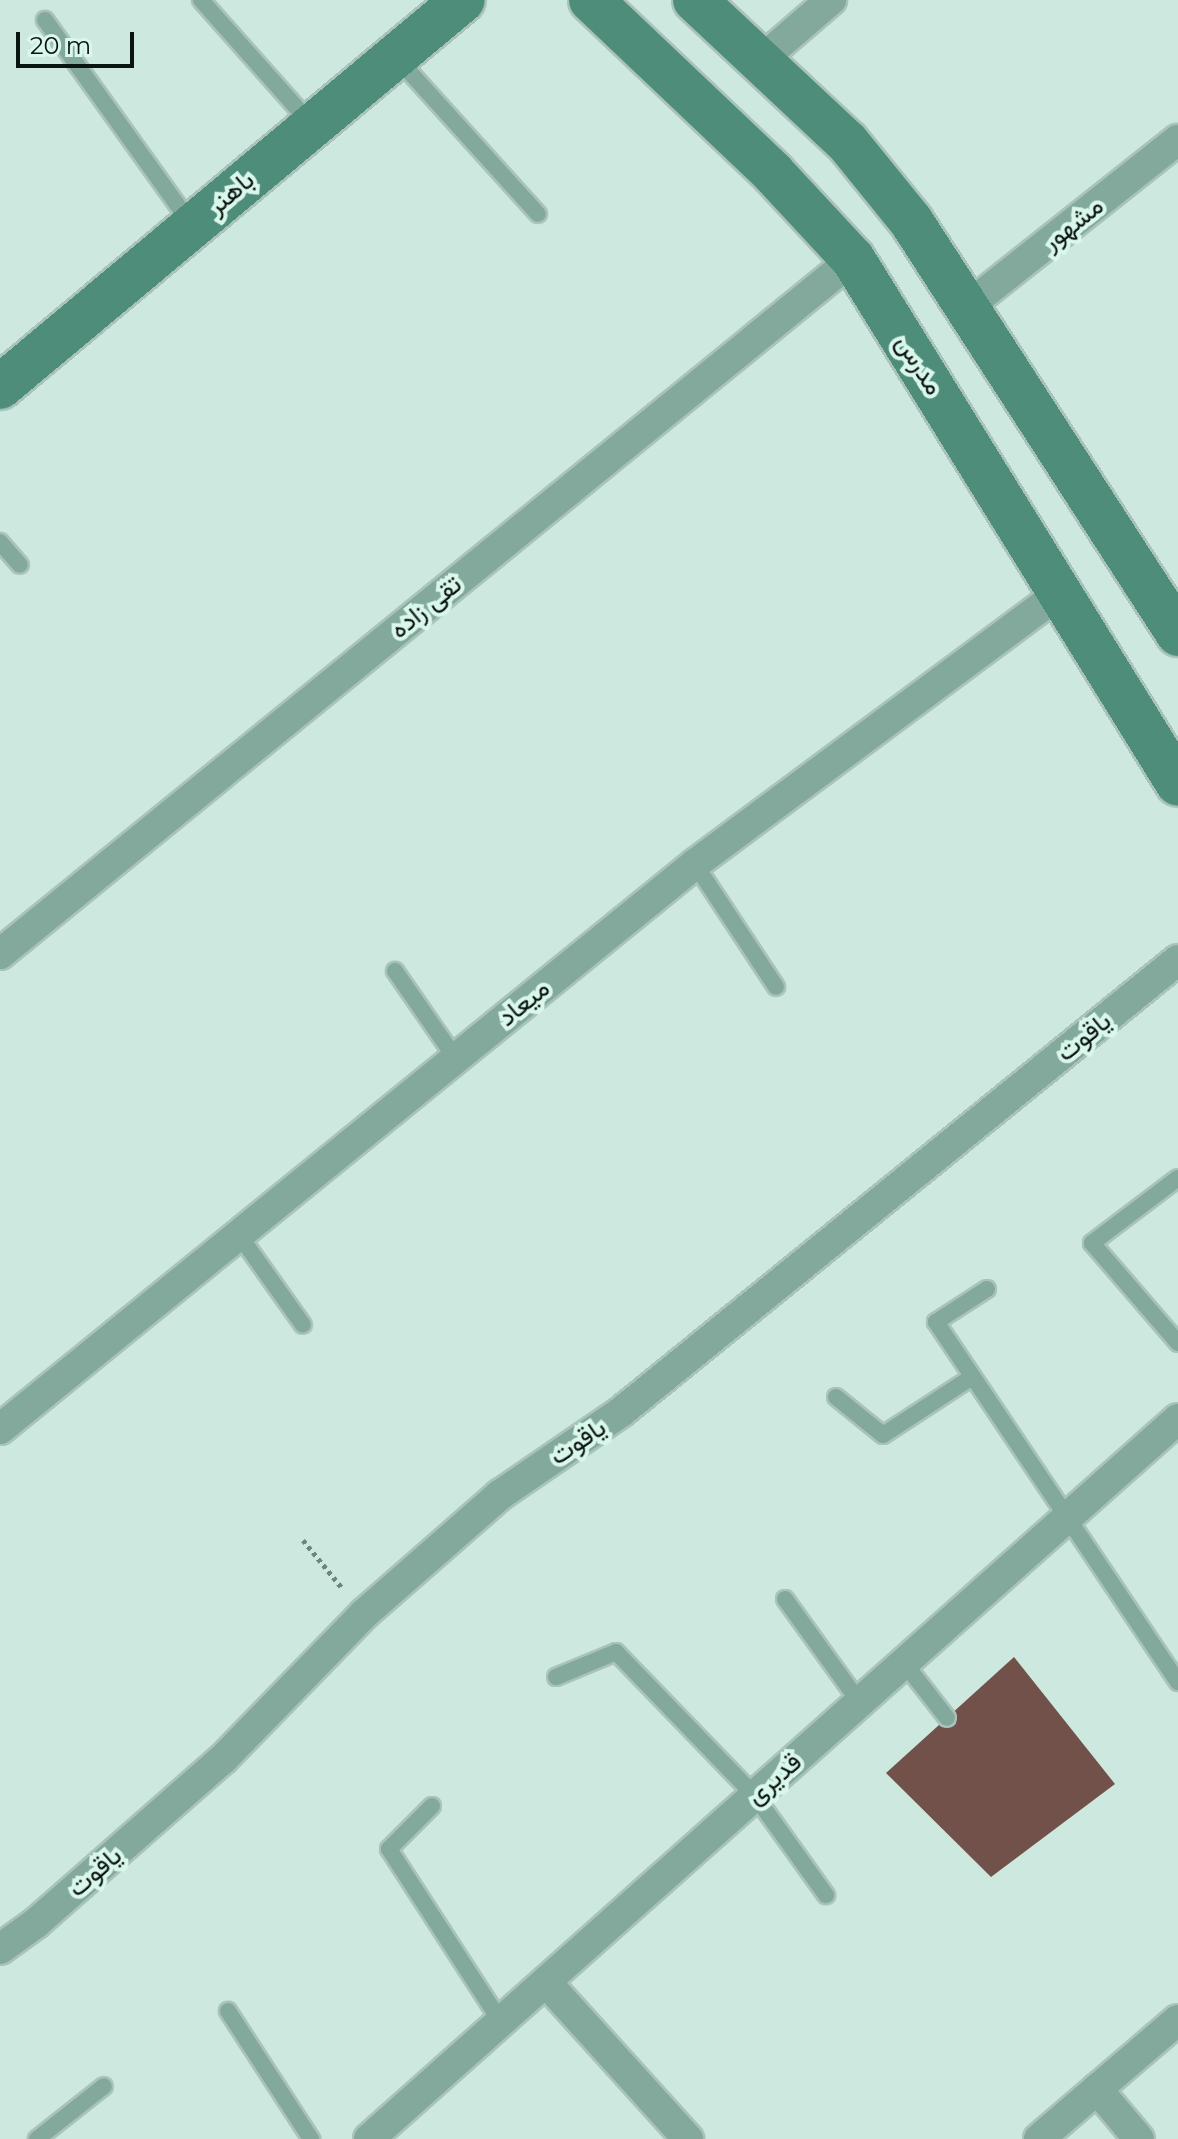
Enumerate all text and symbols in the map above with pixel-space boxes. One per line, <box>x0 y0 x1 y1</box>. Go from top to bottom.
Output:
scale bar <box>20 16 138 66</box>
text: 20 m <box>30 31 91 60</box>
street label: باهنر <box>201 165 261 221</box>
street label: مشهور <box>1036 190 1110 258</box>
street label: مدرس <box>888 329 950 401</box>
street label: تقی زاده <box>384 569 468 645</box>
street label: میعاد <box>492 973 556 1033</box>
street label: یاقوت <box>1050 1006 1118 1068</box>
street label: یاقوت <box>544 1412 612 1472</box>
street label: قدیری <box>740 1747 808 1811</box>
street label: یاقوت <box>62 1840 128 1904</box>

